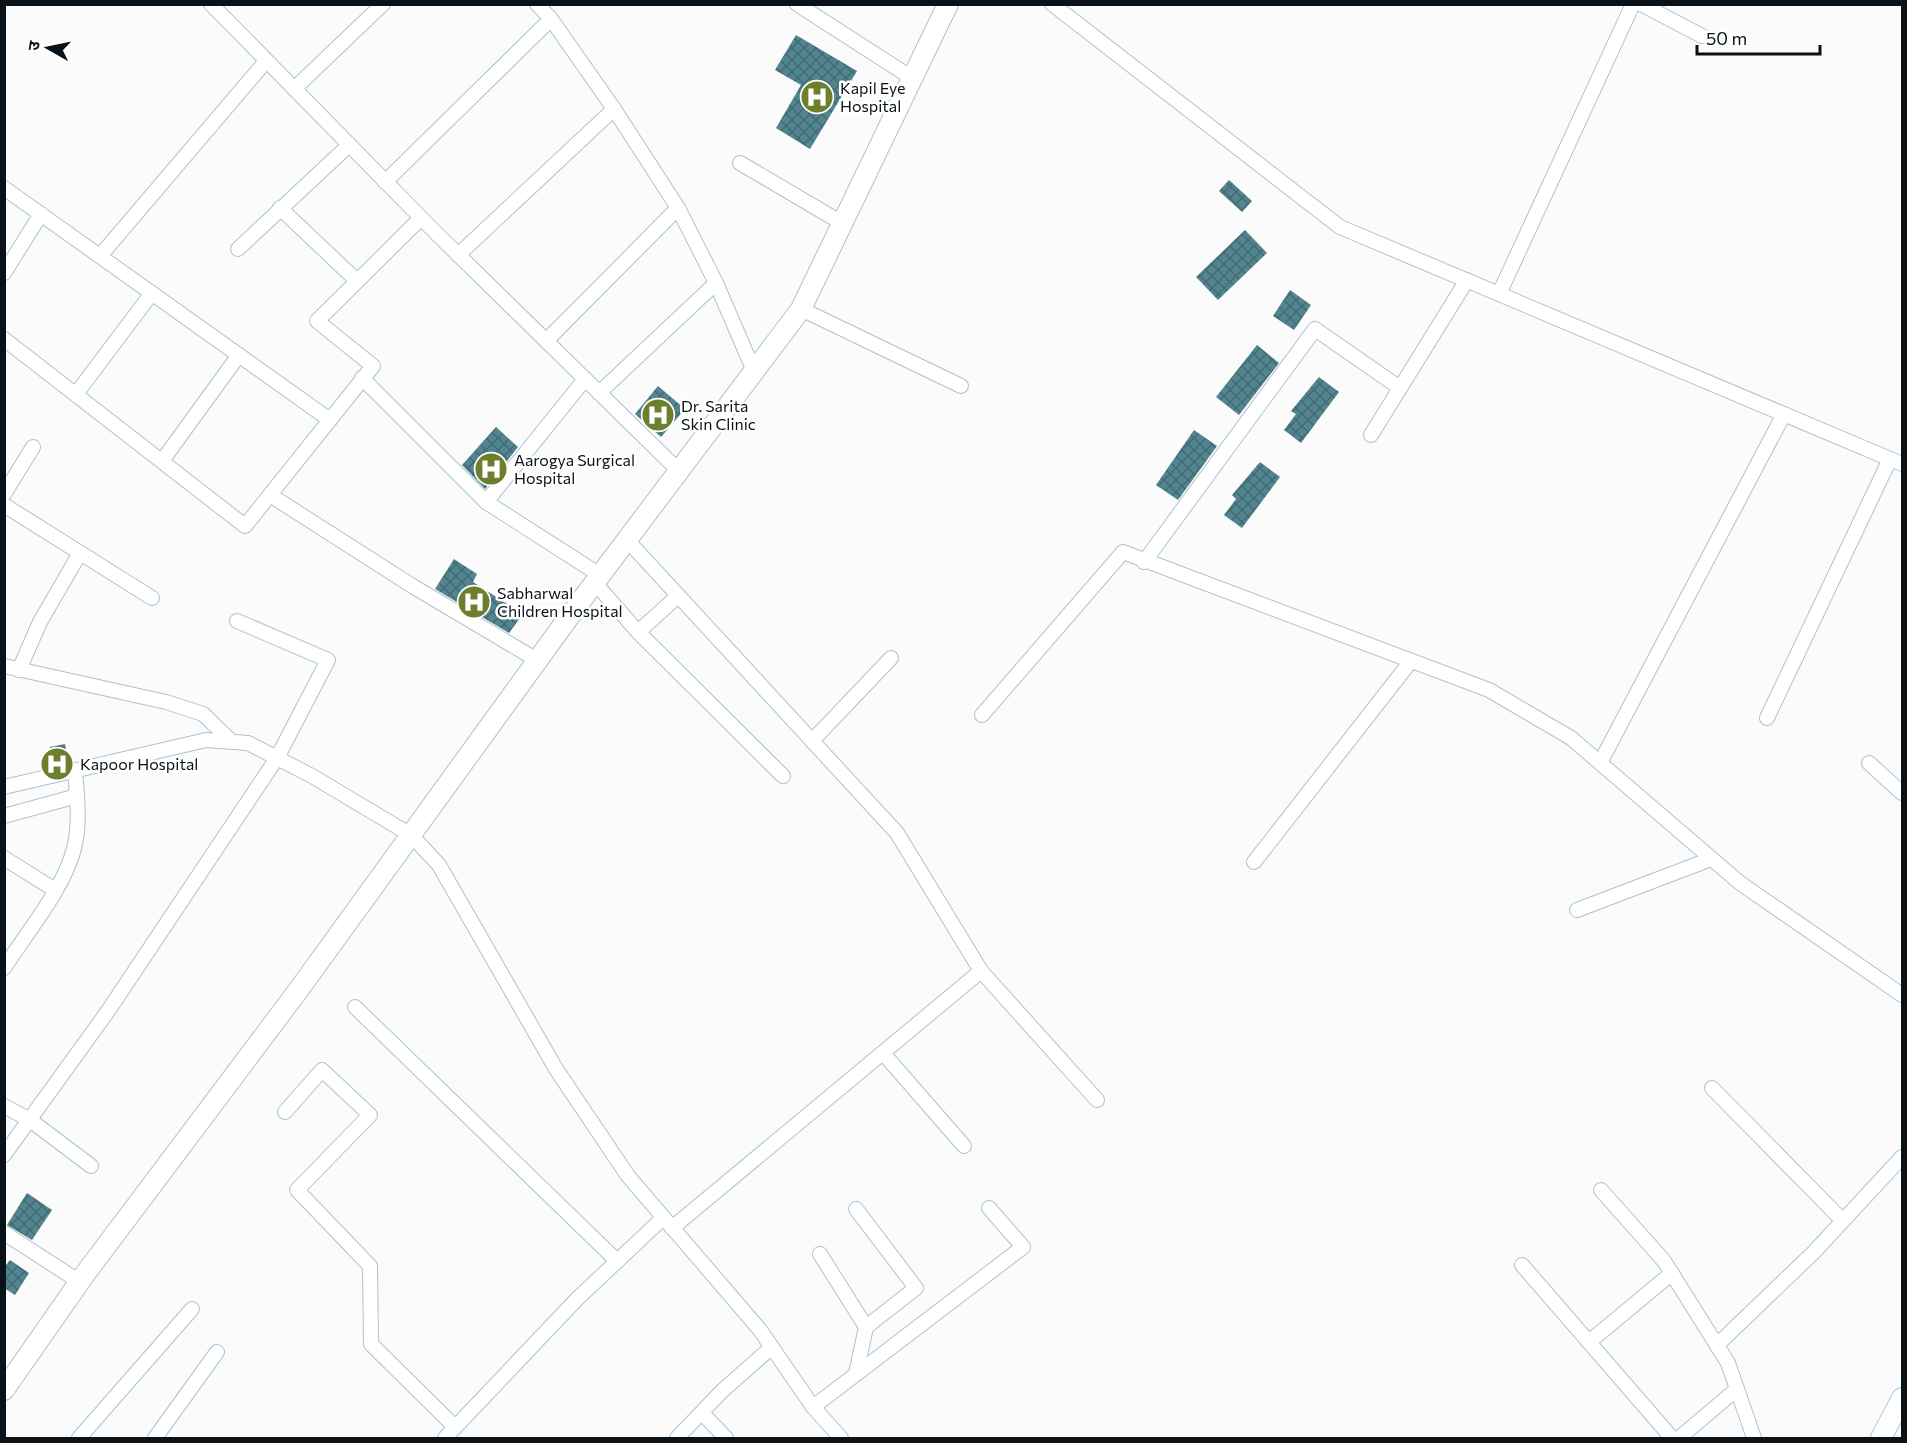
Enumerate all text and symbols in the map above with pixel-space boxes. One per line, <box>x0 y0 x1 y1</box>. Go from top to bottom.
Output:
north arrow <box>18 18 78 78</box>
scale bar <box>1697 18 1820 56</box>
text: 50 m <box>1706 27 1747 49</box>
text: उ <box>23 39 43 52</box>
place label: Kapil Eye Hospital <box>840 78 906 115</box>
hospital icon: Kapil Eye Hospital <box>799 79 835 115</box>
place label: Dr. Sarita Skin Clinic <box>681 396 756 433</box>
hospital icon: Dr. Sarita Skin Clinic <box>640 397 676 433</box>
place label: Aarogya Surgical Hospital <box>514 450 635 487</box>
hospital icon: Aarogya Surgical Hospital <box>473 451 509 487</box>
place label: Sabharwal Children Hospital <box>497 583 623 620</box>
hospital icon: Sabharwal Children Hospital <box>456 584 492 620</box>
hospital icon: Kapoor Hospital <box>39 746 75 782</box>
place label: Kapoor Hospital <box>80 754 198 773</box>

